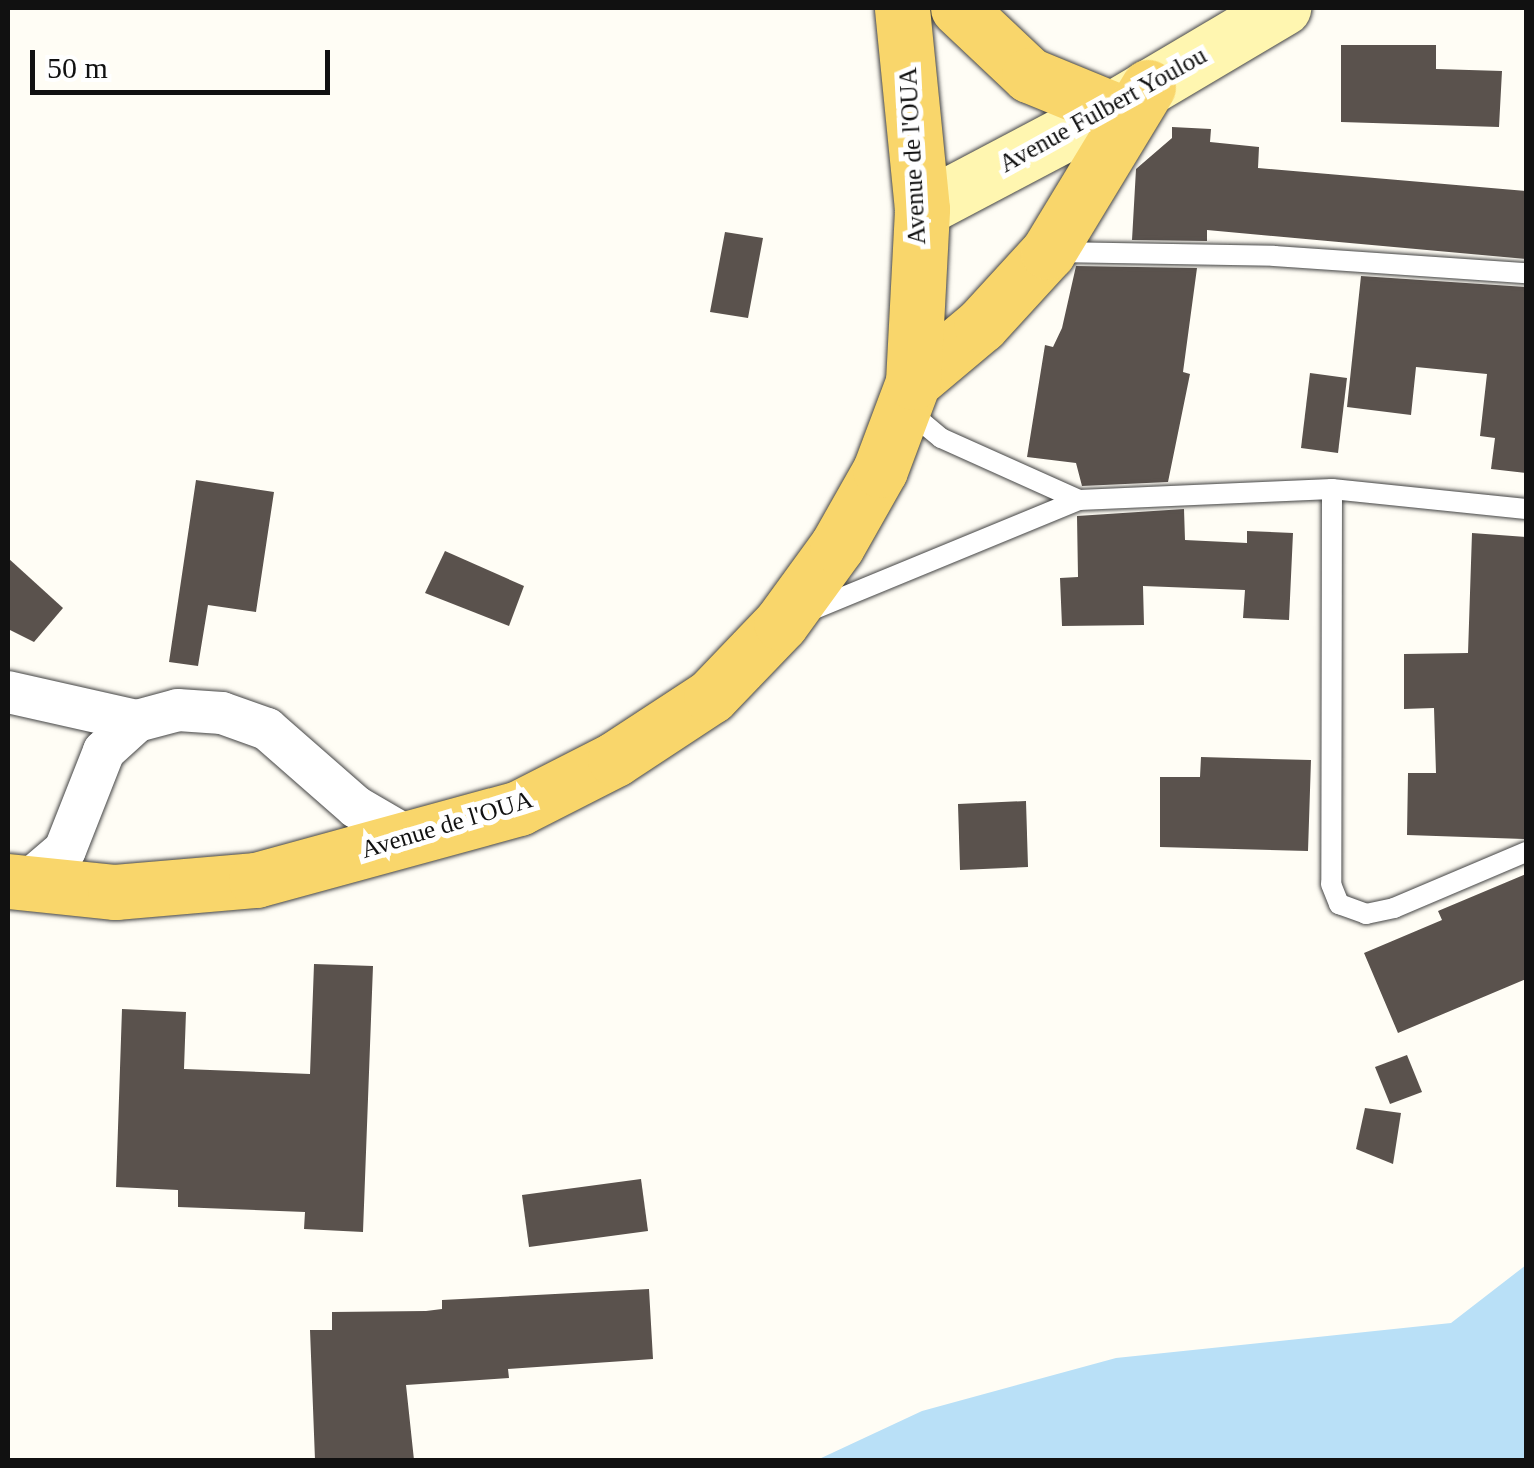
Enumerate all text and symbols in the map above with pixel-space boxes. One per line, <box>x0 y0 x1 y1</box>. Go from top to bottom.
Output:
scale bar <box>35 30 335 92</box>
street label: Avenue Fulbert Youlou <box>994 40 1212 180</box>
text: 50 m <box>47 51 108 84</box>
street label: Avenue de l'OUA <box>893 67 933 245</box>
street label: Avenue de l'OUA <box>358 785 536 865</box>

